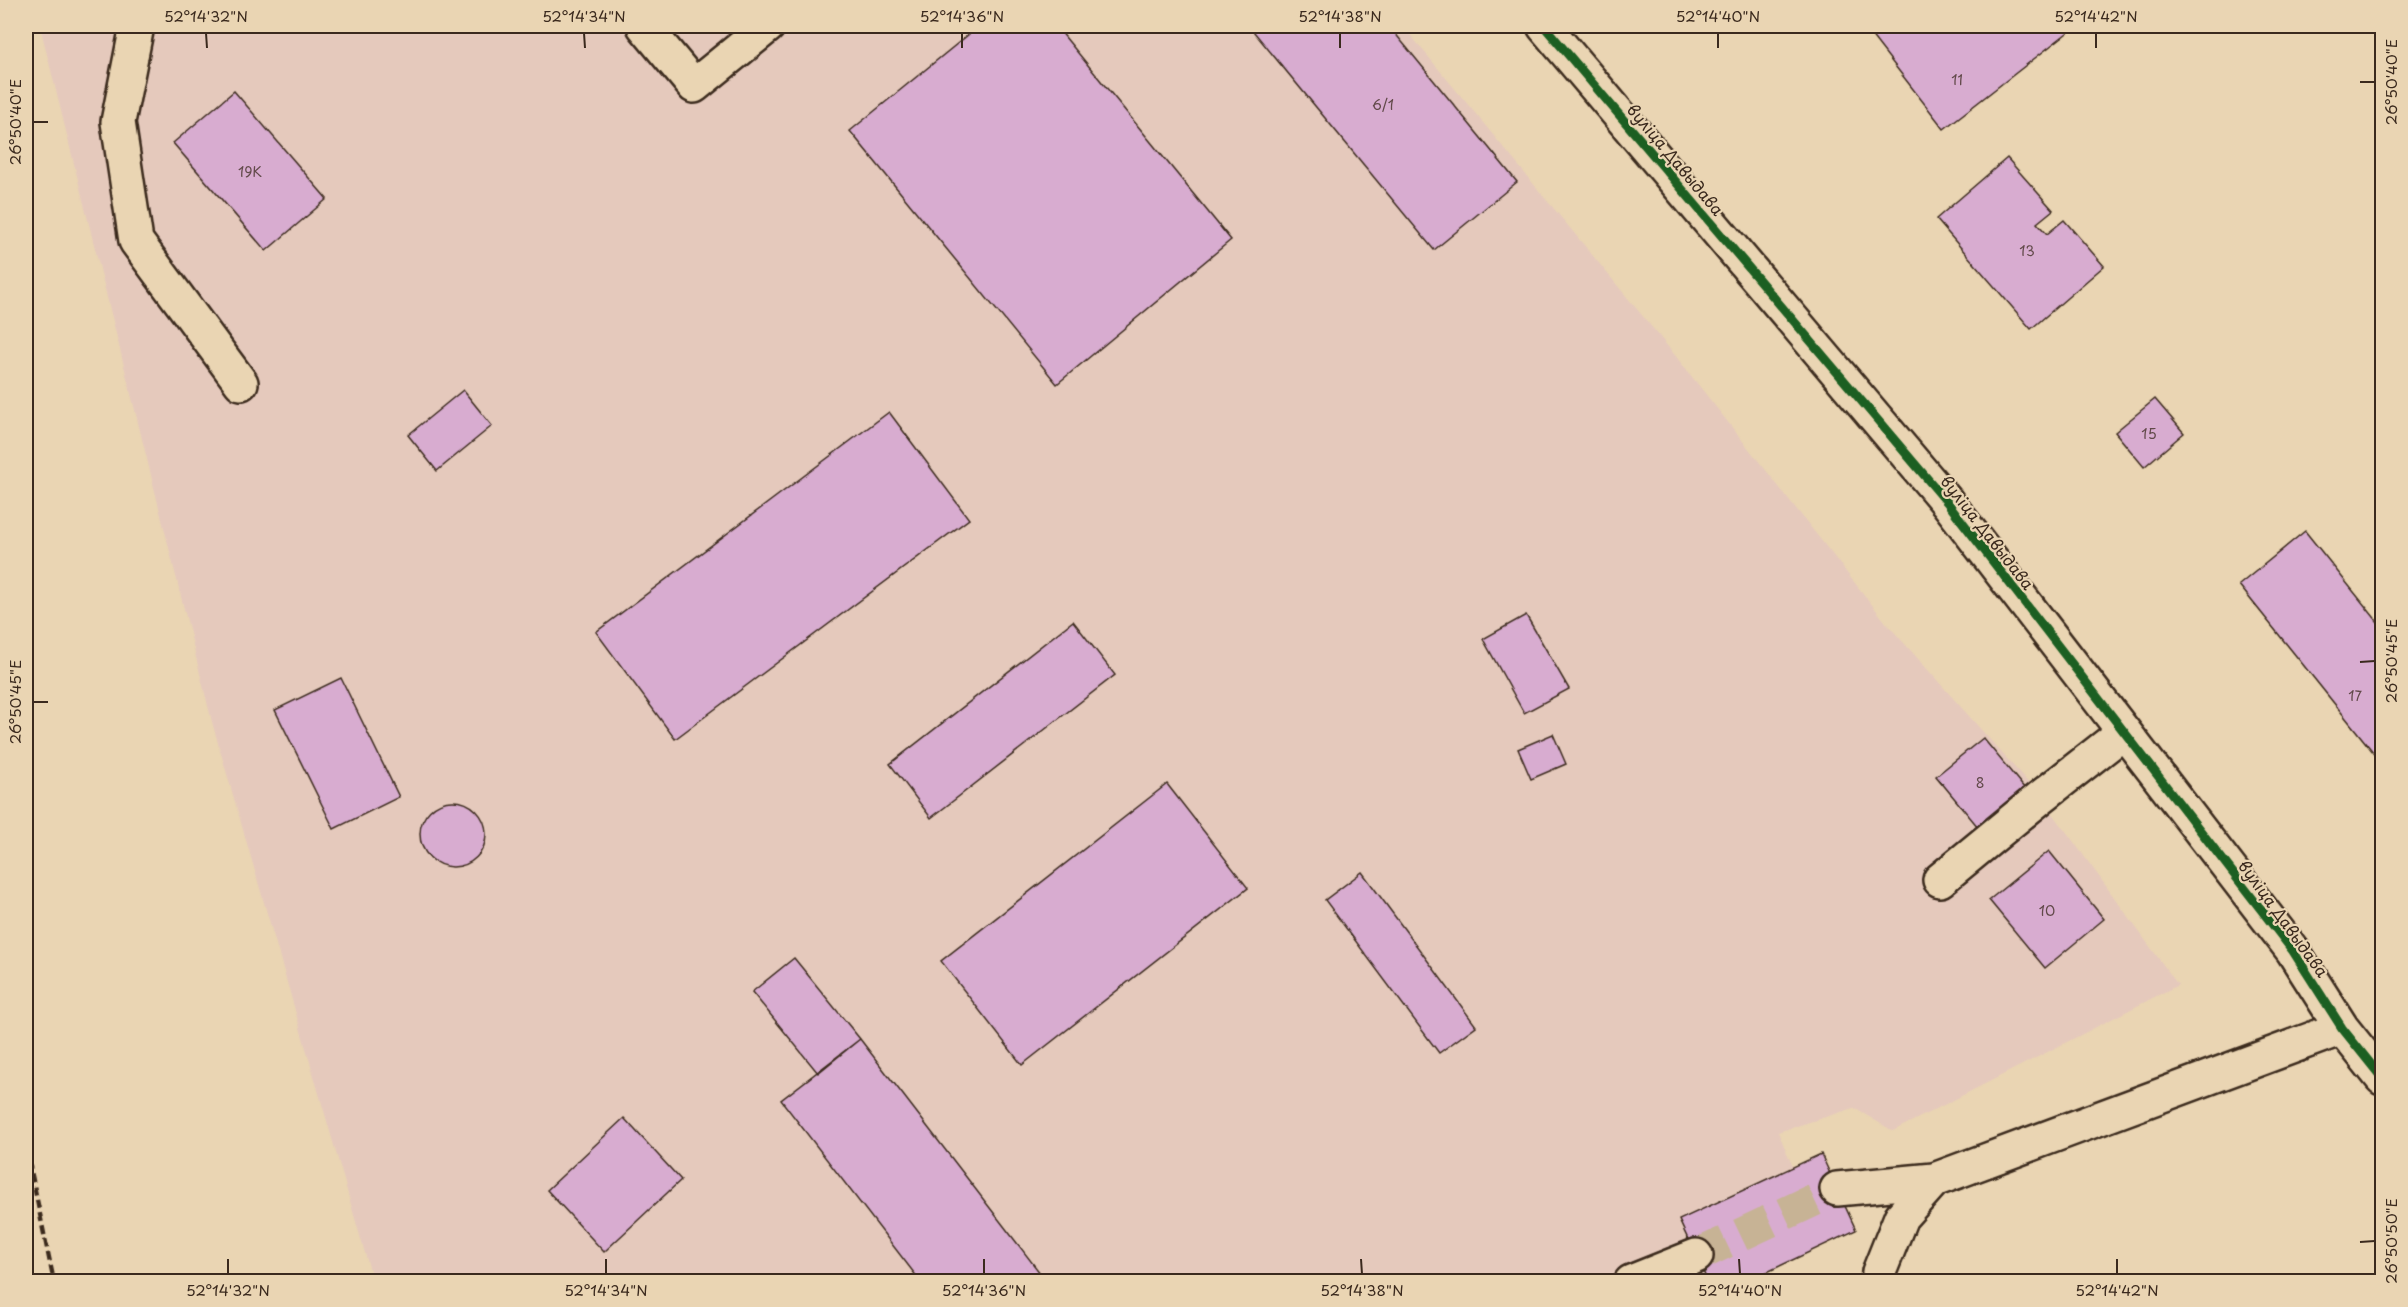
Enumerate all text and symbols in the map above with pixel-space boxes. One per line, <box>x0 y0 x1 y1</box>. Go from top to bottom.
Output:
text: 52°14'32"N <box>164 4 248 27</box>
text: 52°14'34"N <box>542 4 626 27</box>
text: 52°14'36"N <box>920 4 1004 27</box>
text: 52°14'38"N <box>1298 4 1382 27</box>
text: 52°14'40"N <box>1676 4 1760 27</box>
text: 52°14'42"N <box>2054 4 2138 27</box>
text: 26°50'40"E <box>2379 39 2402 125</box>
house number: 11 <box>1951 69 1963 90</box>
text: 26°50'40"E <box>3 79 26 165</box>
house number: 6/1 <box>1372 94 1394 115</box>
street label: вуліца Давыдава <box>1622 98 1730 220</box>
house number: 19К <box>238 161 262 182</box>
house number: 13 <box>2019 240 2035 261</box>
house number: 15 <box>2141 423 2157 444</box>
street label: вуліца Давыдава <box>1936 470 2040 594</box>
text: 26°50'45"E <box>2379 619 2402 703</box>
text: 26°50'45"E <box>3 660 26 744</box>
house number: 17 <box>2348 685 2362 706</box>
house number: 8 <box>1976 772 1984 793</box>
street label: вуліца Давыдава <box>2233 855 2335 981</box>
house number: 10 <box>2039 900 2055 921</box>
text: 26°50'50"E <box>2379 1198 2402 1284</box>
text: 52°14'32"N <box>186 1278 270 1301</box>
text: 52°14'34"N <box>564 1278 648 1301</box>
text: 52°14'36"N <box>942 1278 1026 1301</box>
text: 52°14'38"N <box>1320 1278 1404 1301</box>
text: 52°14'40"N <box>1698 1278 1782 1301</box>
text: 52°14'42"N <box>2075 1278 2159 1301</box>

